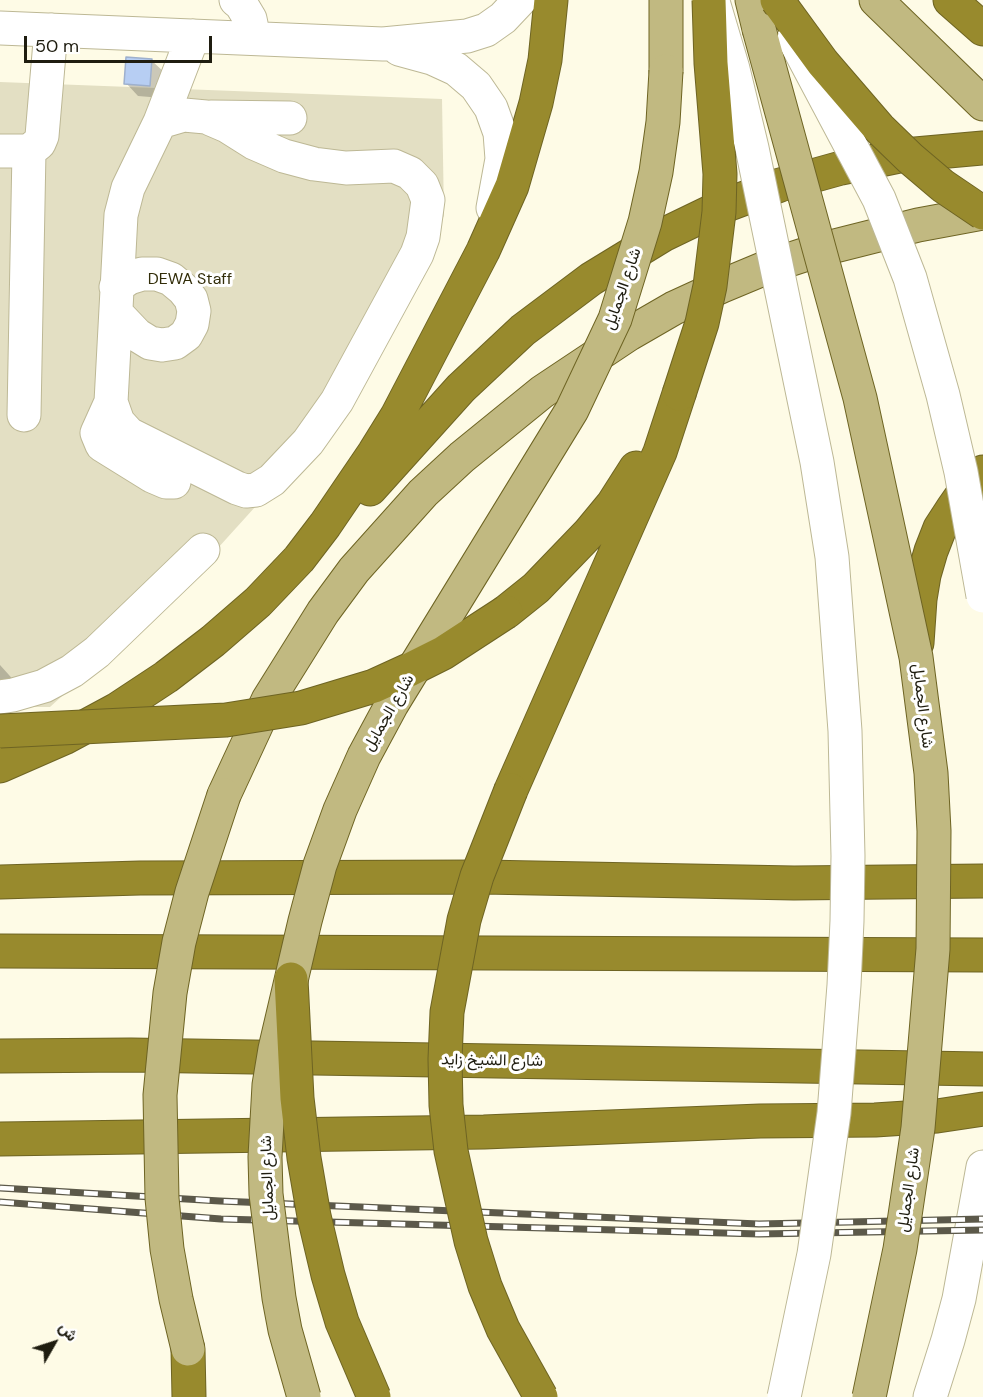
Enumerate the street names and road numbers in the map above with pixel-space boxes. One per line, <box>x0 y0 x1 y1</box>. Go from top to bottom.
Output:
street label: شارع الجمايل <box>600 246 646 332</box>
street label: شارع الجمايل <box>907 663 937 749</box>
street label: شارع الجمايل <box>359 671 419 755</box>
street label: شارع الشيخ زايد <box>441 1051 543 1071</box>
street label: شارع الجمايل <box>257 1135 279 1221</box>
street label: شارع الجمايل <box>894 1146 924 1234</box>

